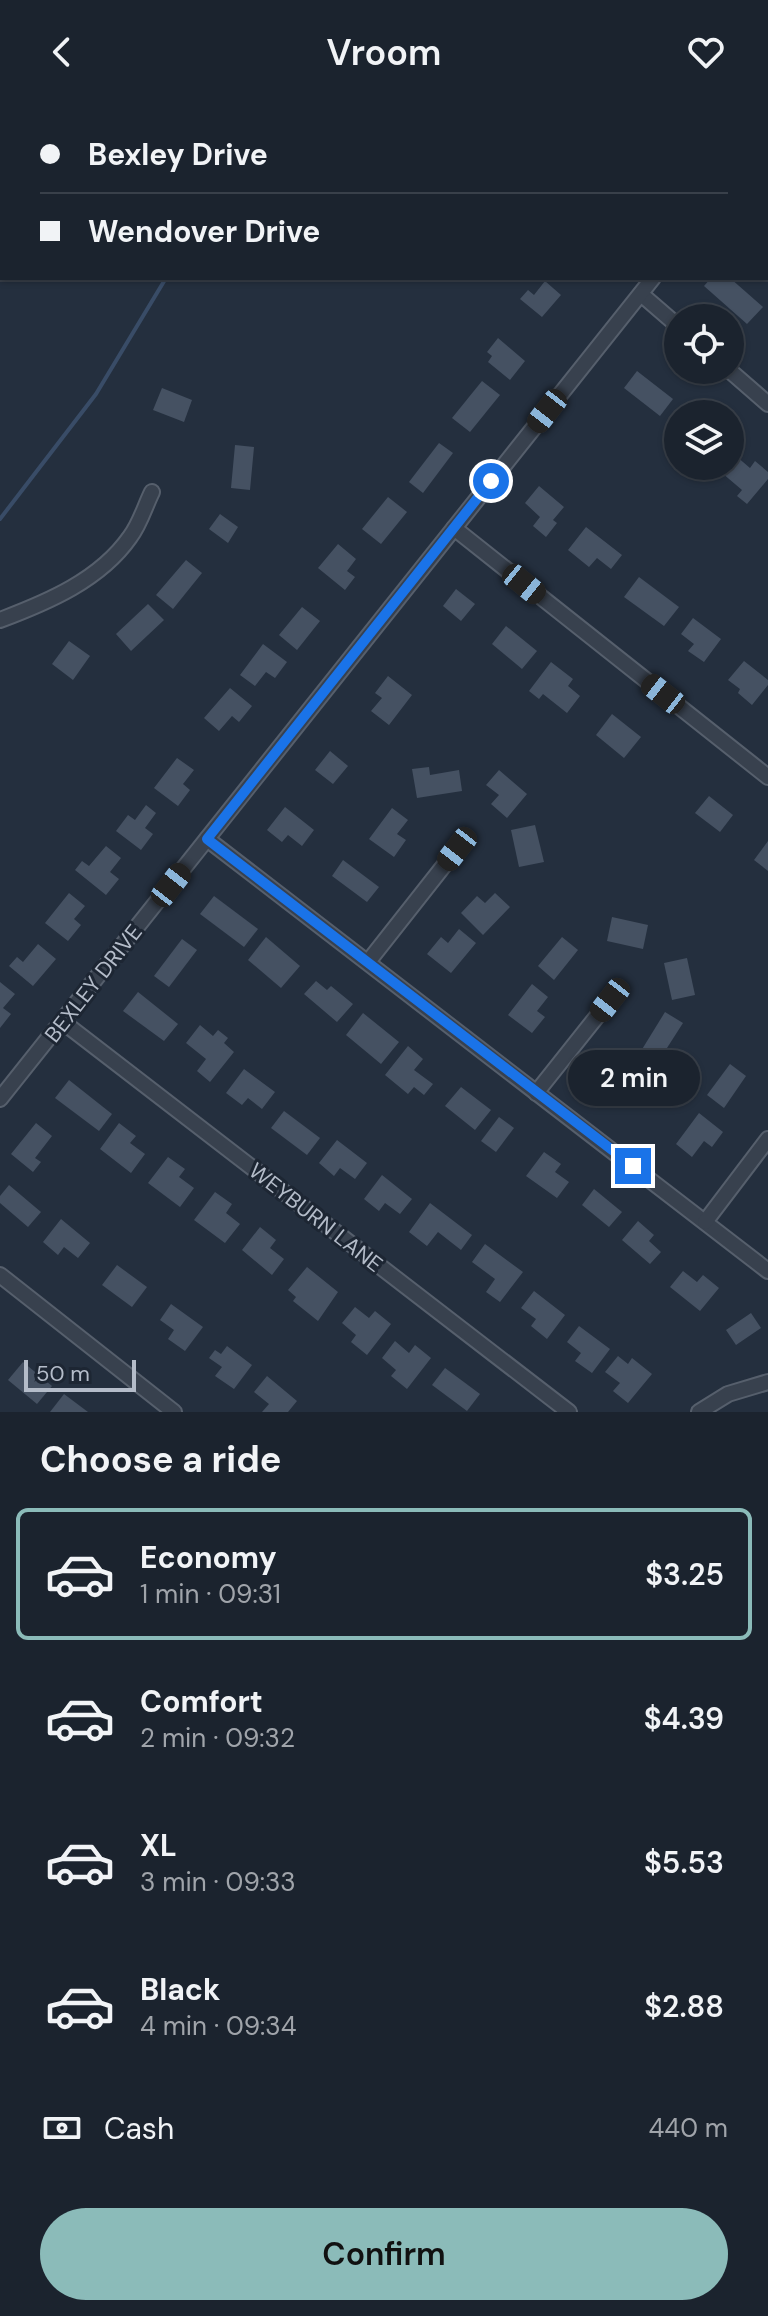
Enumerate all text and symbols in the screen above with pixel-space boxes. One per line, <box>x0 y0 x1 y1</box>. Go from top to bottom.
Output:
text: Vroom <box>327 29 441 76</box>
icon: back <box>40 30 84 74</box>
icon: heart <box>684 30 728 74</box>
text: Bexley Drive <box>88 135 268 174</box>
text: Wendover Drive <box>88 212 320 251</box>
map controls <box>664 304 744 480</box>
button: locate <box>664 304 744 384</box>
car <box>523 385 571 437</box>
button: layers <box>664 400 744 480</box>
route start <box>473 463 509 499</box>
car <box>498 560 550 608</box>
car <box>637 670 689 718</box>
car <box>433 823 481 875</box>
car <box>147 859 195 911</box>
street label: BEXLEY DRIVE <box>38 918 149 1048</box>
car <box>586 974 634 1026</box>
callout: 2 min <box>567 1050 699 1106</box>
text: 2 min <box>600 1061 668 1095</box>
route end <box>615 1148 651 1184</box>
street label: WEYBURN LANE <box>243 1156 388 1279</box>
scale bar <box>24 1356 136 1392</box>
text: 50 m <box>36 1359 90 1388</box>
text: Choose a ride <box>40 1436 281 1483</box>
icon: car <box>44 1538 116 1610</box>
text: Economy <box>140 1538 277 1577</box>
text: $3.25 <box>645 1555 724 1594</box>
text: 1 min · 09:31 <box>140 1577 281 1611</box>
icon: car <box>44 1682 116 1754</box>
text: Comfort <box>140 1682 263 1721</box>
text: $4.39 <box>644 1699 724 1738</box>
text: 2 min · 09:32 <box>140 1721 295 1755</box>
icon: car <box>44 1826 116 1898</box>
text: XL <box>140 1826 177 1865</box>
text: $5.53 <box>644 1843 724 1882</box>
text: 3 min · 09:33 <box>140 1865 296 1899</box>
icon: car <box>44 1970 116 2042</box>
text: Black <box>140 1970 220 2009</box>
text: $2.88 <box>644 1987 724 2026</box>
text: 4 min · 09:34 <box>140 2009 297 2043</box>
icon: cash <box>40 2106 84 2150</box>
text: Cash <box>104 2109 174 2148</box>
text: 440 m <box>649 2111 728 2145</box>
button: Confirm <box>40 2208 728 2300</box>

